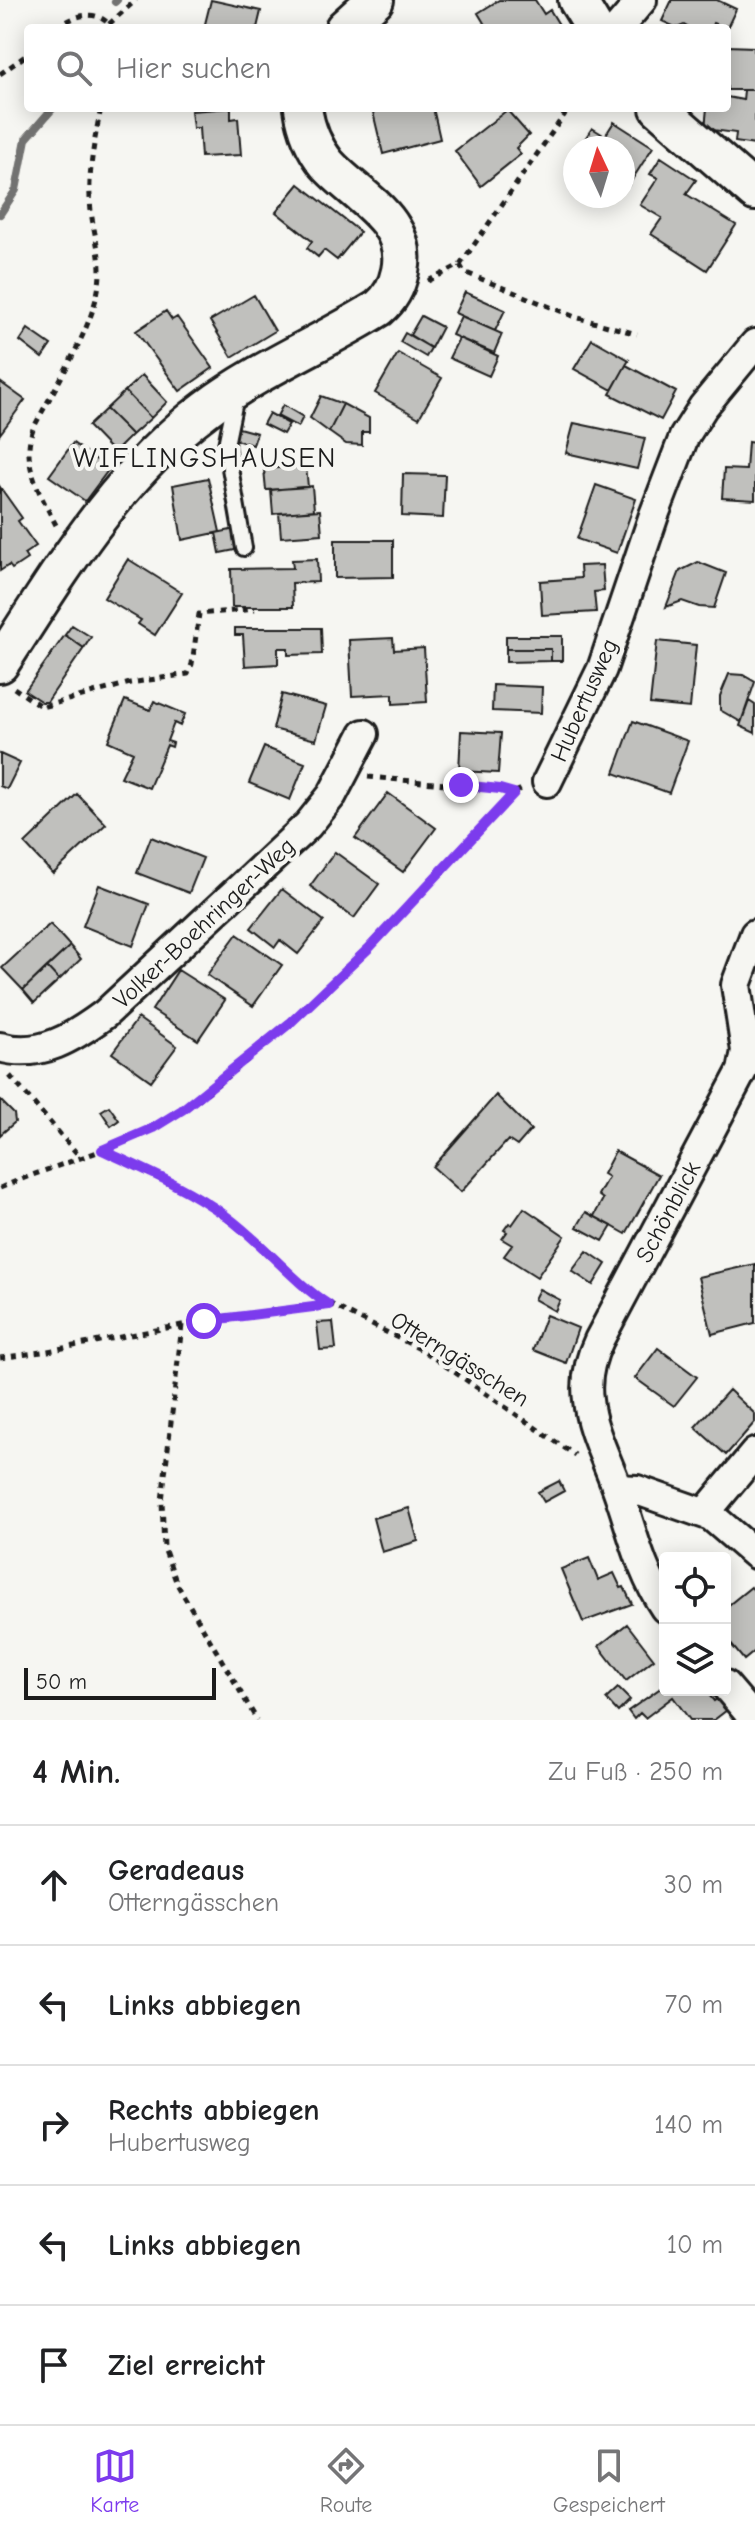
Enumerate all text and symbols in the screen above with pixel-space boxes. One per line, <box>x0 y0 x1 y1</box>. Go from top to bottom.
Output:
search box <box>24 24 731 112</box>
icon: search <box>52 46 96 90</box>
text: Hier suchen <box>116 51 271 86</box>
north arrow <box>563 136 635 208</box>
district label: WIFLINGSHAUSEN <box>73 442 337 474</box>
street label: Hubertusweg <box>544 634 624 766</box>
route end <box>443 767 479 803</box>
street label: Volker-Boehringer-Weg <box>108 832 300 1014</box>
street label: Schönblick <box>630 1156 706 1267</box>
route start <box>186 1303 222 1339</box>
street label: Otterngässchen <box>386 1305 534 1413</box>
map controls <box>659 1552 731 1696</box>
button: locate <box>659 1552 731 1624</box>
button: layers <box>659 1624 731 1696</box>
scale bar <box>24 1664 216 1700</box>
text: 50 m <box>36 1669 87 1695</box>
text: 4 Min. <box>32 1752 120 1792</box>
text: Zu Fuß · 250 m <box>548 1757 723 1787</box>
text: Geradeaus <box>108 1853 244 1888</box>
icon: ahead <box>32 1863 76 1907</box>
text: 30 m <box>664 1870 723 1900</box>
text: Otterngässchen <box>108 1888 279 1918</box>
icon: left <box>32 1983 76 2027</box>
text: Links abbiegen <box>108 1988 301 2023</box>
text: 70 m <box>665 1990 723 2020</box>
text: Rechts abbiegen <box>108 2093 320 2128</box>
icon: right <box>32 2103 76 2147</box>
text: 140 m <box>654 2110 723 2140</box>
text: Hubertusweg <box>108 2128 251 2158</box>
icon: left <box>32 2223 76 2267</box>
text: Links abbiegen <box>108 2228 301 2263</box>
text: 10 m <box>667 2230 723 2260</box>
icon: arrive <box>32 2343 76 2387</box>
text: Ziel erreicht <box>108 2348 265 2383</box>
tab: Karte <box>90 2444 139 2518</box>
tab: Route <box>320 2444 372 2518</box>
tab: Gespeichert <box>553 2444 665 2518</box>

